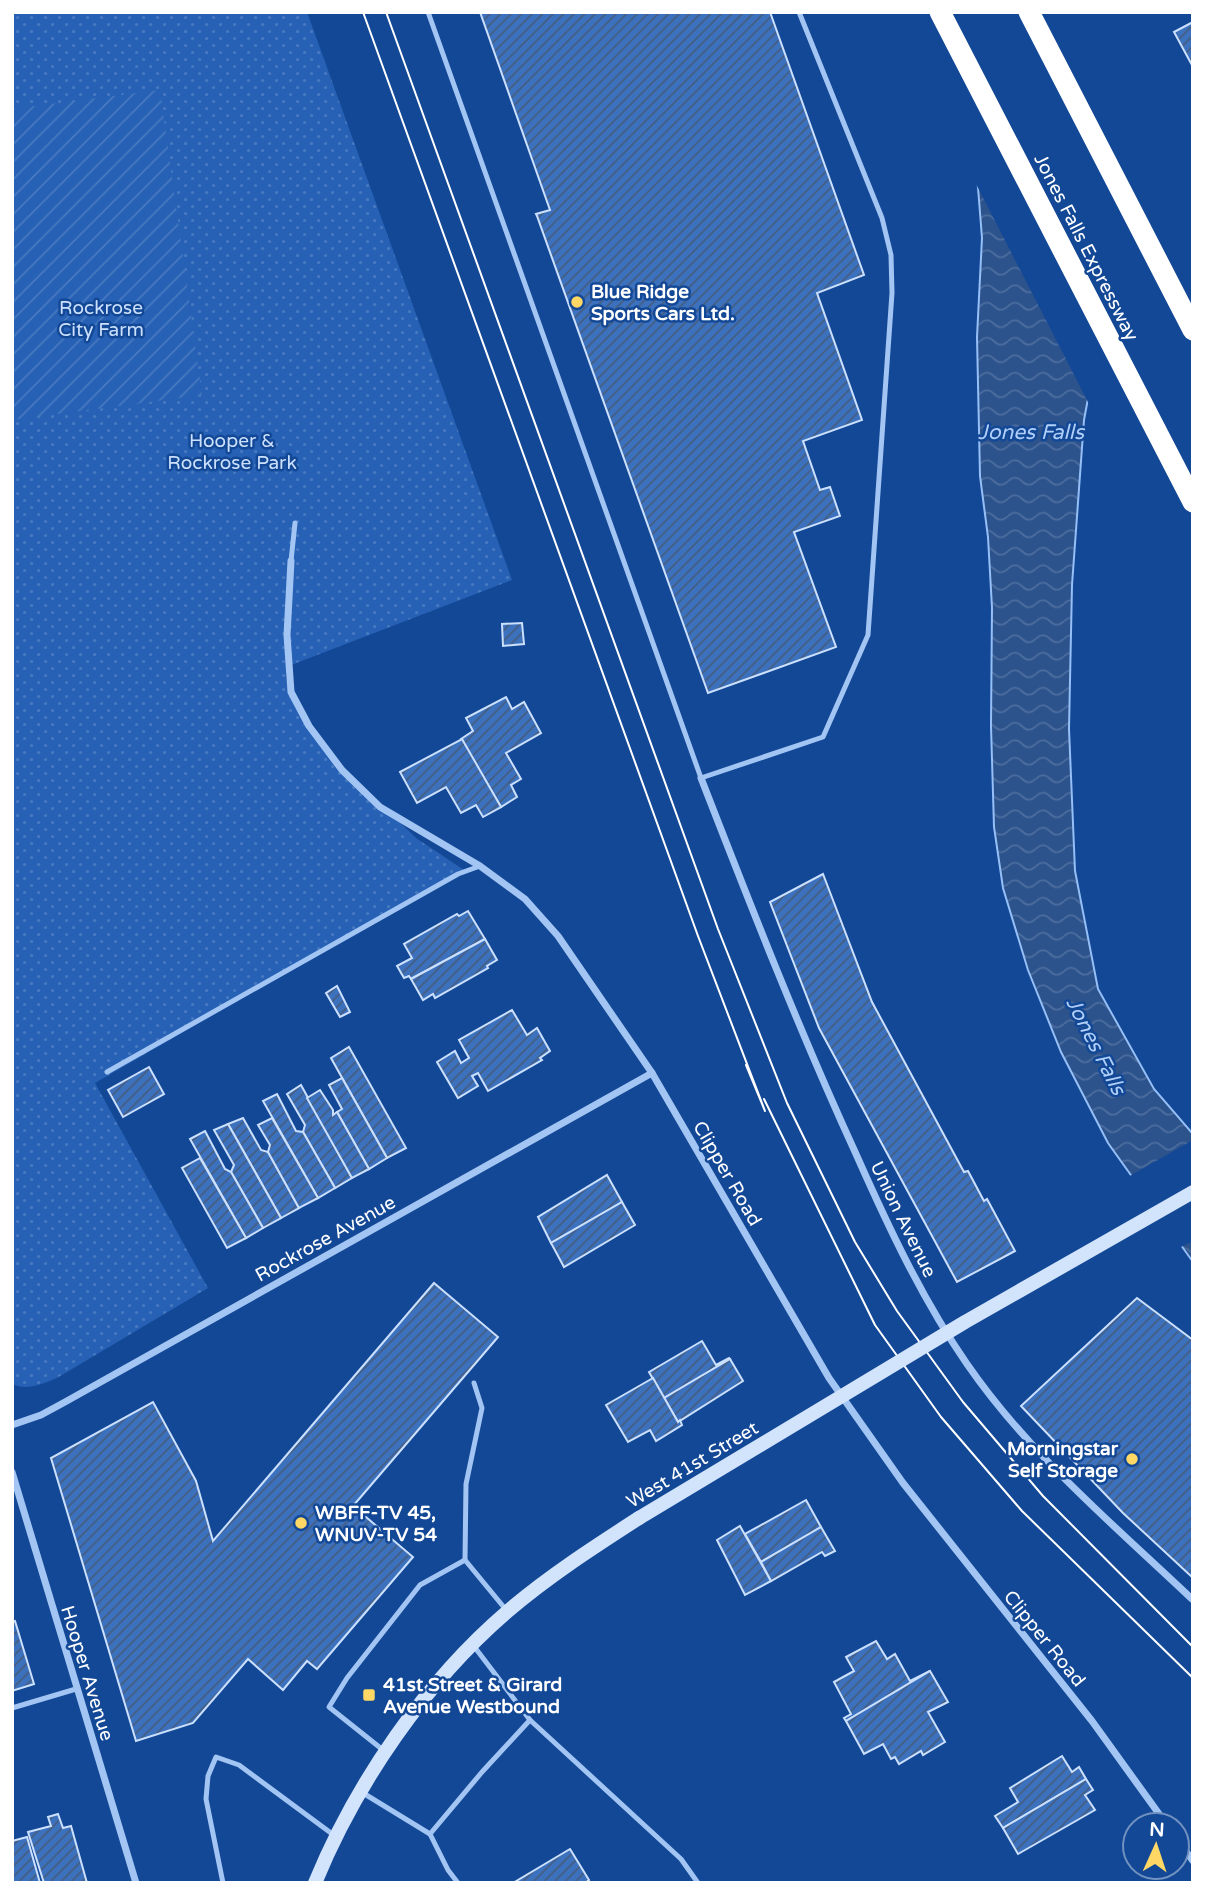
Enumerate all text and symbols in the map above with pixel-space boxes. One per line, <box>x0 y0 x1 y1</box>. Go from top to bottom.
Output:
street label: Jones Falls Expressway <box>1029 150 1143 345</box>
place label: Blue Ridge Sports Cars Ltd. <box>591 281 735 326</box>
marker: Blue Ridge Sports Cars Ltd. <box>569 294 585 310</box>
park label: Rockrose City Farm <box>58 297 144 341</box>
water label: Jones Falls <box>978 420 1086 445</box>
park label: Hooper & Rockrose Park <box>167 430 297 474</box>
water label: Jones Falls <box>1060 993 1132 1101</box>
street label: Clipper Road <box>688 1117 766 1230</box>
street label: Union Avenue <box>866 1158 941 1281</box>
street label: Rockrose Avenue <box>252 1191 399 1287</box>
street label: West 41st Street <box>623 1417 762 1513</box>
place label: Morningstar Self Storage <box>1007 1438 1119 1483</box>
marker: Morningstar Self Storage <box>1124 1451 1140 1467</box>
place label: WBFF-TV 45, WNUV-TV 54 <box>315 1502 437 1546</box>
marker: WBFF-TV 45, WNUV-TV 54 <box>293 1515 309 1531</box>
street label: Clipper Road <box>999 1586 1090 1691</box>
street label: Hooper Avenue <box>56 1603 118 1744</box>
place label: 41st Street & Girard Avenue Westbound <box>383 1674 562 1718</box>
marker: 41st Street & Girard Avenue Westbound <box>361 1687 377 1703</box>
north arrow <box>1121 1811 1191 1881</box>
text: N <box>1149 1819 1165 1841</box>

